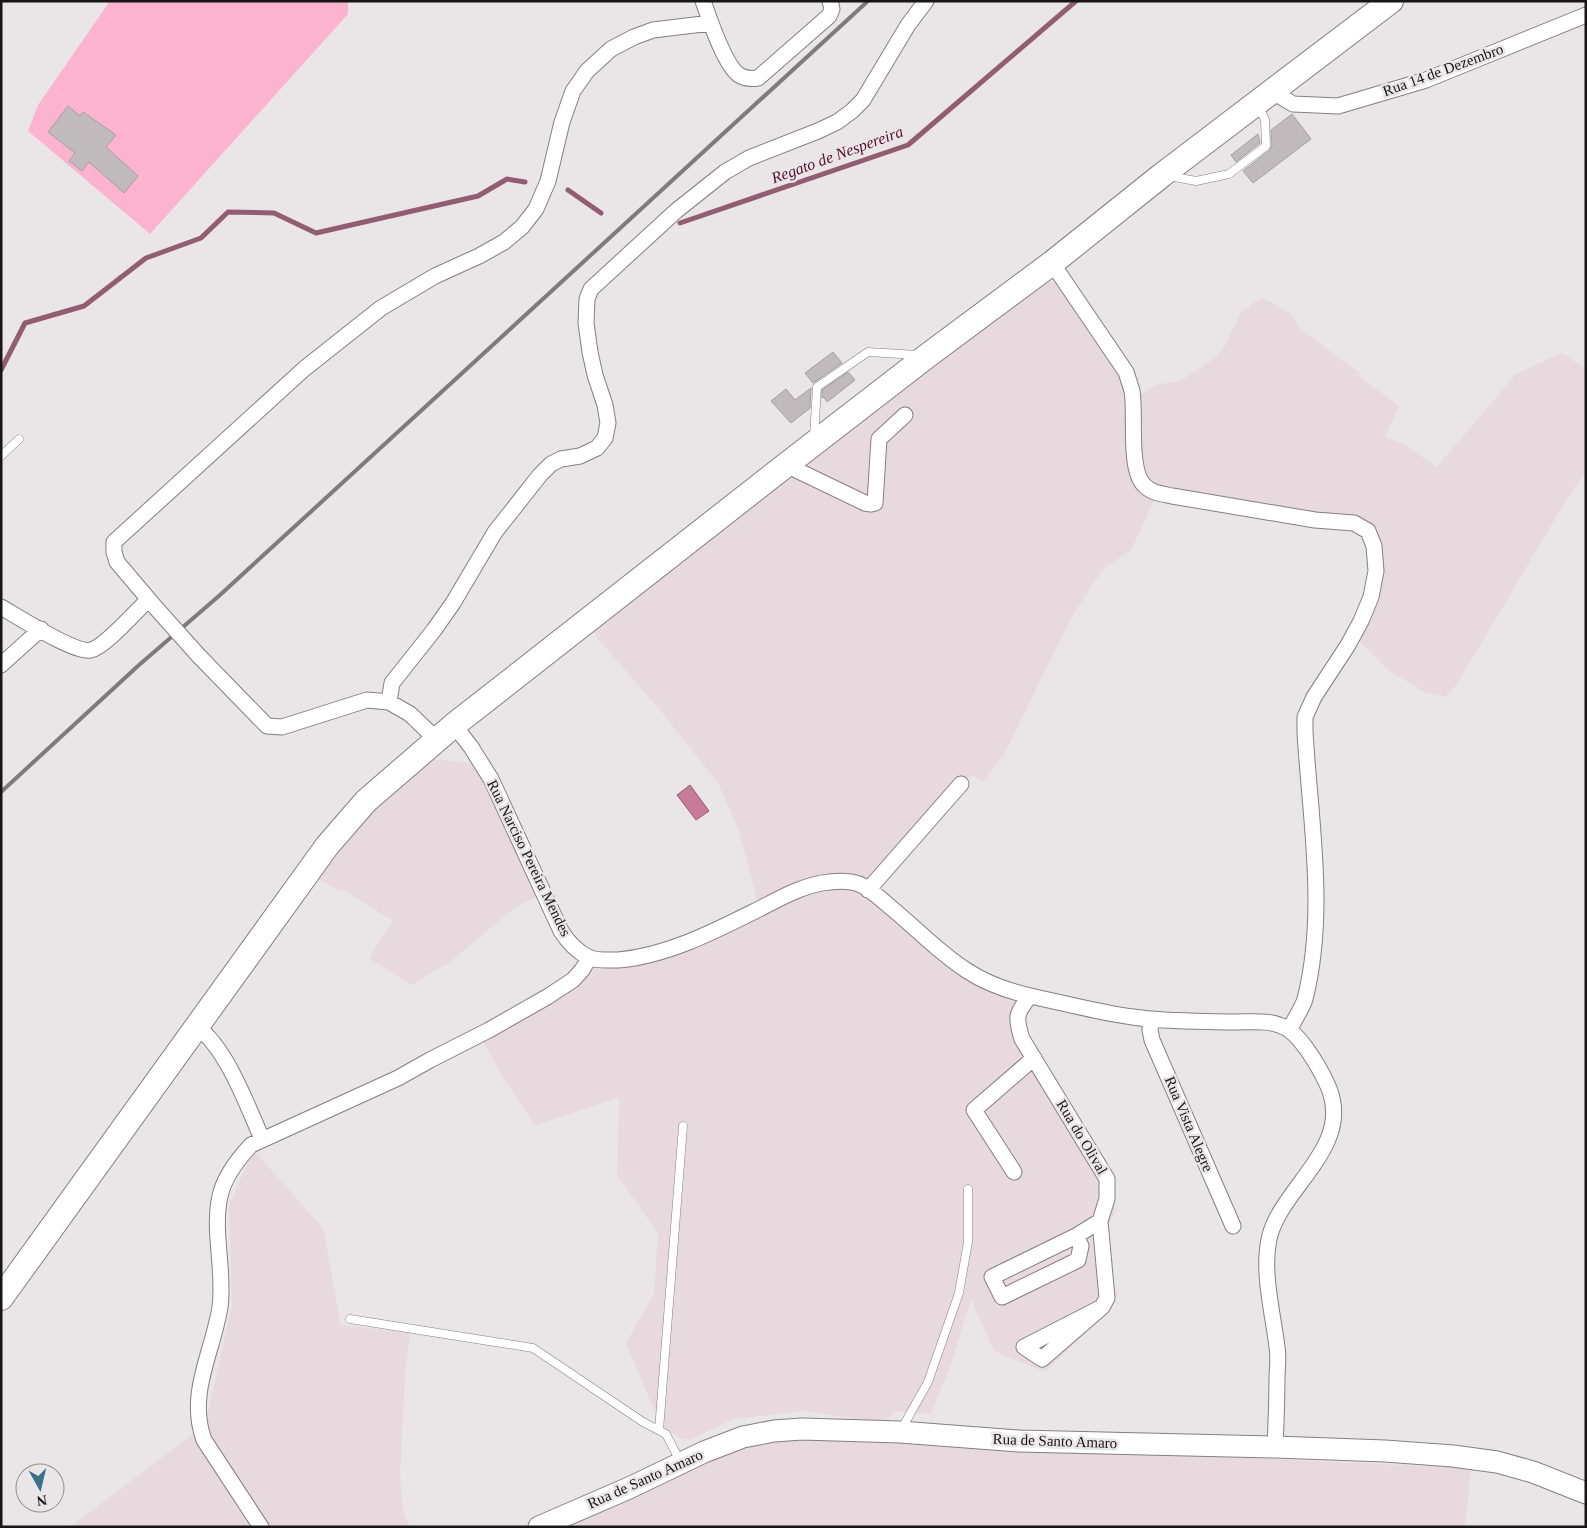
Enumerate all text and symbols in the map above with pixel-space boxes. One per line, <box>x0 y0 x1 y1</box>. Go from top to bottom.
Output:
street label: Rua 14 de Dezembro <box>1381 41 1505 99</box>
water label: Regato de Nespereira <box>768 123 906 187</box>
street label: Rua Narciso Pereira Mendes <box>484 777 574 939</box>
street label: Rua Vista Alegre <box>1162 1074 1216 1174</box>
street label: Rua do Olival <box>1053 1097 1111 1177</box>
street label: Rua de Santo Amaro <box>992 1431 1118 1451</box>
street label: Rua de Santo Amaro <box>585 1446 705 1512</box>
north arrow <box>15 1463 65 1513</box>
text: N <box>36 1492 48 1509</box>

